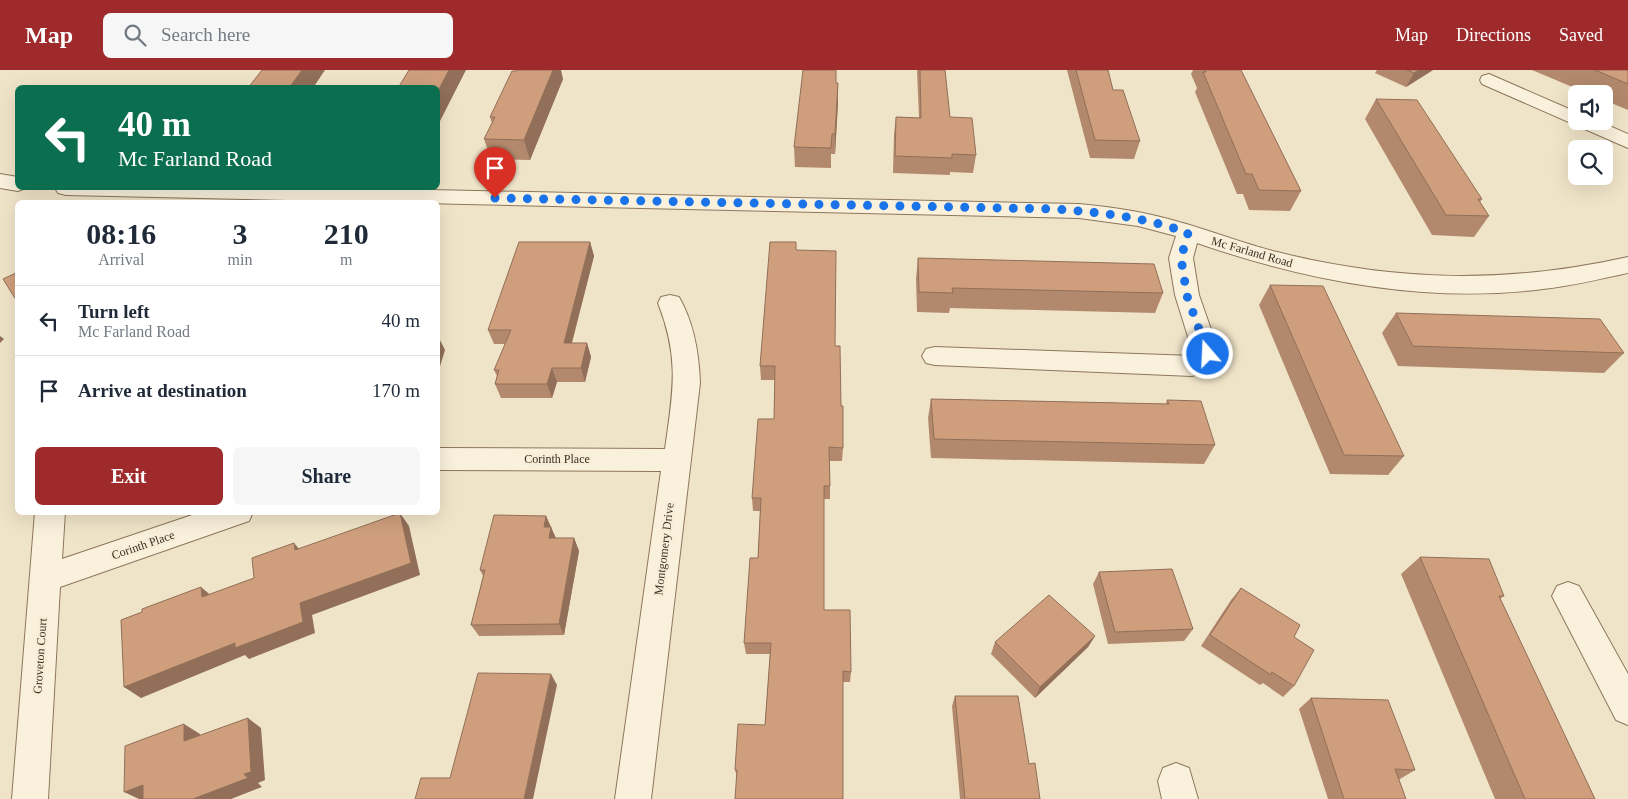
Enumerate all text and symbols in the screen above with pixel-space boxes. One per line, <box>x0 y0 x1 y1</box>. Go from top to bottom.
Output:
search box <box>103 13 453 58</box>
icon: search <box>121 21 149 49</box>
text: Map <box>25 22 73 48</box>
text: Search here <box>161 24 250 45</box>
text: Map <box>1395 25 1428 45</box>
text: Directions <box>1456 25 1531 45</box>
text: Saved <box>1559 25 1603 45</box>
map controls <box>1568 85 1613 185</box>
button: sound <box>1568 85 1613 130</box>
icon: left <box>35 105 100 170</box>
text: 40 m <box>118 105 191 144</box>
button: search <box>1568 140 1613 185</box>
text: Mc Farland Road <box>118 146 272 171</box>
pin <box>474 147 516 198</box>
icon: arrive <box>481 154 509 182</box>
text: 08:16 <box>86 217 156 250</box>
text: 3 <box>232 217 247 250</box>
text: 210 <box>324 217 369 250</box>
street label: Mc Farland Road <box>1210 234 1294 270</box>
text: Arrival <box>98 251 144 268</box>
text: min <box>228 251 252 268</box>
text: m <box>340 251 352 268</box>
text: Turn left <box>78 301 150 322</box>
icon: left <box>35 307 63 335</box>
text: 40 m <box>381 310 420 331</box>
text: Mc Farland Road <box>78 323 190 340</box>
position arrow <box>1181 327 1233 379</box>
icon: arrive <box>35 377 63 405</box>
text: Arrive at destination <box>78 380 247 401</box>
text: 170 m <box>372 380 420 401</box>
button: Exit <box>35 447 223 505</box>
button: Share <box>233 447 420 505</box>
street label: Corinth Place <box>524 452 590 466</box>
street label: Montgomery Drive <box>651 502 677 596</box>
street label: Corinth Place <box>110 528 176 562</box>
street label: Groveton Court <box>30 617 50 694</box>

